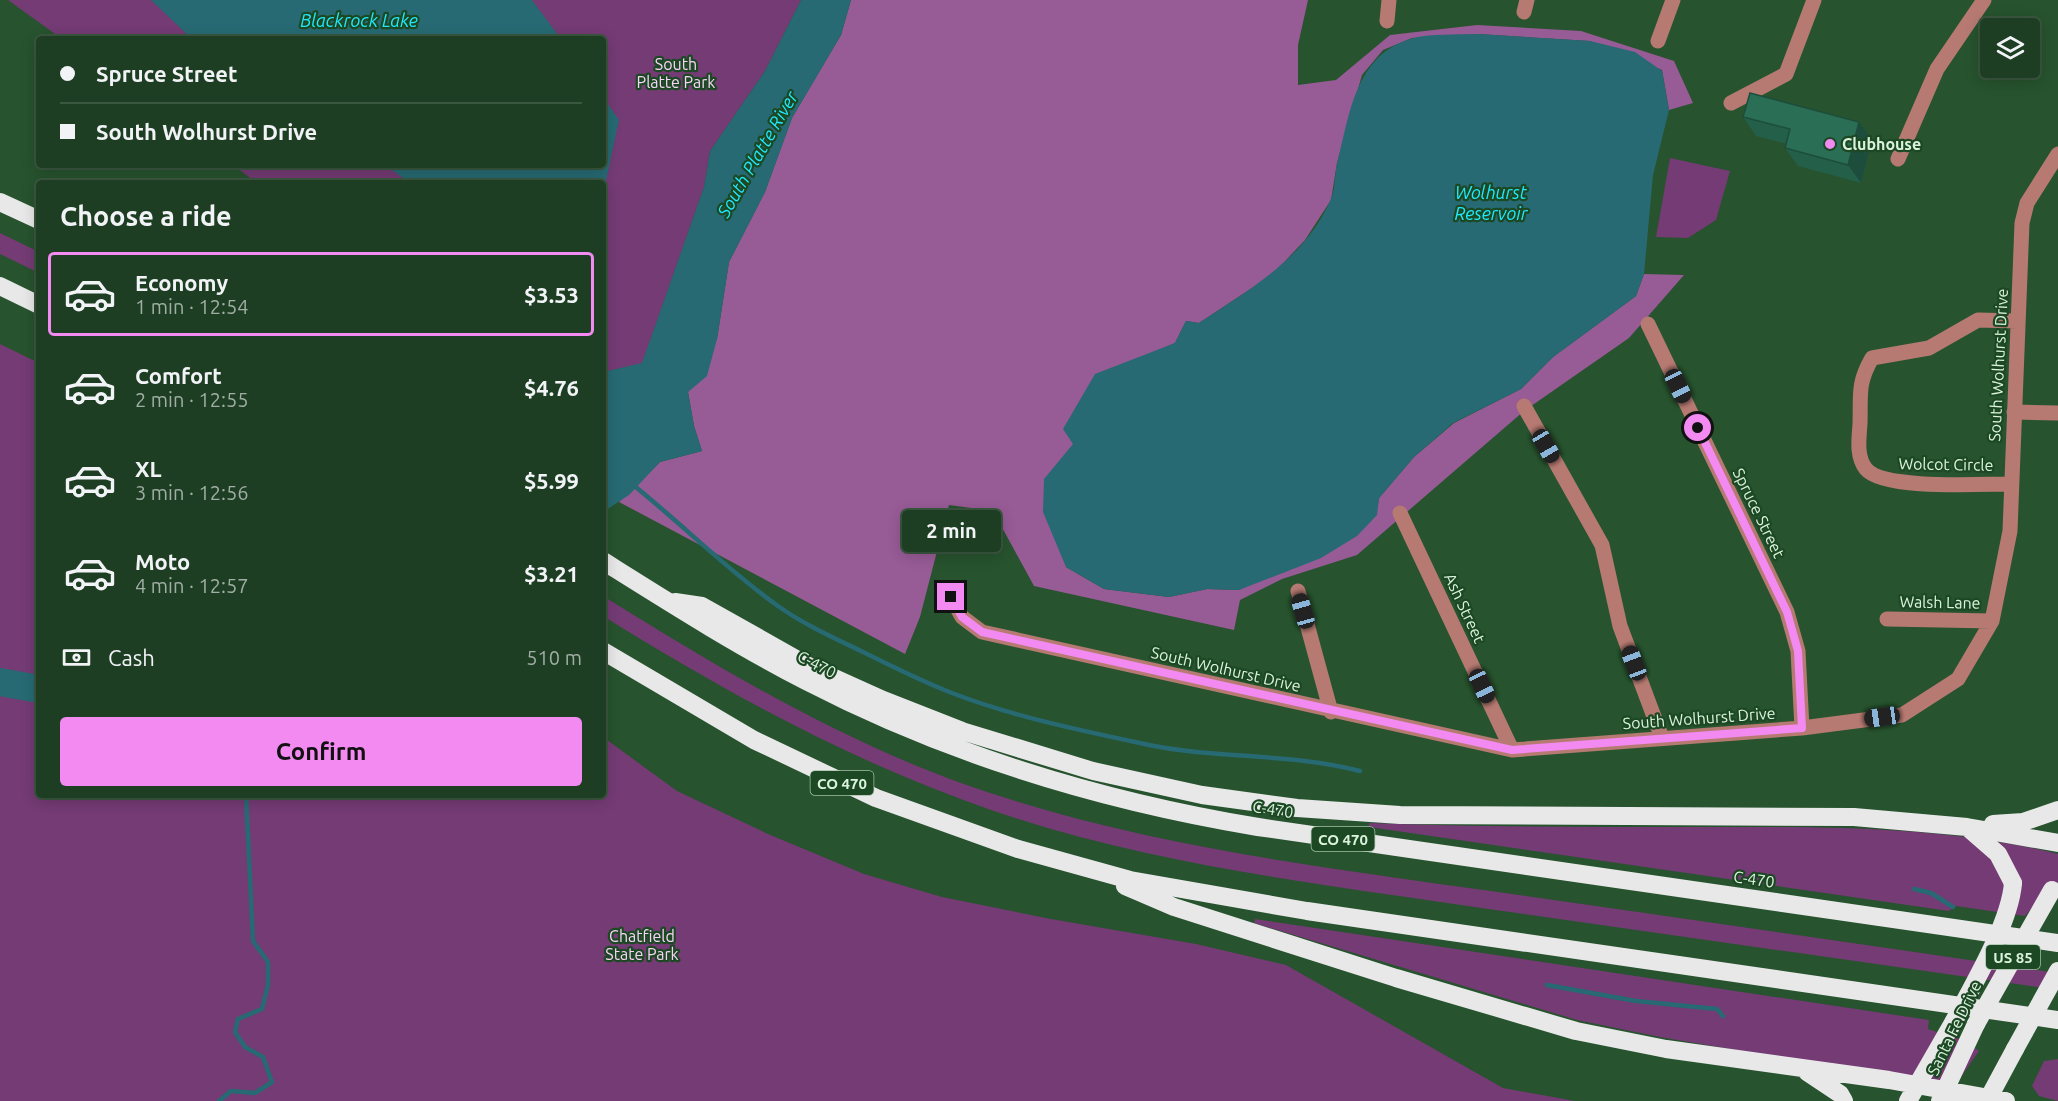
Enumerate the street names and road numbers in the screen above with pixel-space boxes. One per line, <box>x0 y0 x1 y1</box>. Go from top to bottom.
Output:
street label: South Wolhurst Drive <box>1985 288 2011 442</box>
street label: Wolcot Circle <box>1898 454 1994 474</box>
street label: Spruce Street <box>1730 465 1789 561</box>
street label: Ash Street <box>1441 570 1489 646</box>
street label: Walsh Lane <box>1899 592 1981 612</box>
street label: South Wolhurst Drive <box>1149 643 1303 695</box>
street label: C-470 <box>795 647 839 681</box>
street label: South Wolhurst Drive <box>1622 704 1776 732</box>
road number: CO 470 <box>810 771 874 795</box>
street label: C-470 <box>1251 797 1295 821</box>
road number: CO 470 <box>1312 827 1374 851</box>
street label: C-470 <box>1732 867 1776 891</box>
road number: US 85 <box>1986 945 2040 969</box>
street label: Santa Fe Drive <box>1923 978 1985 1078</box>

